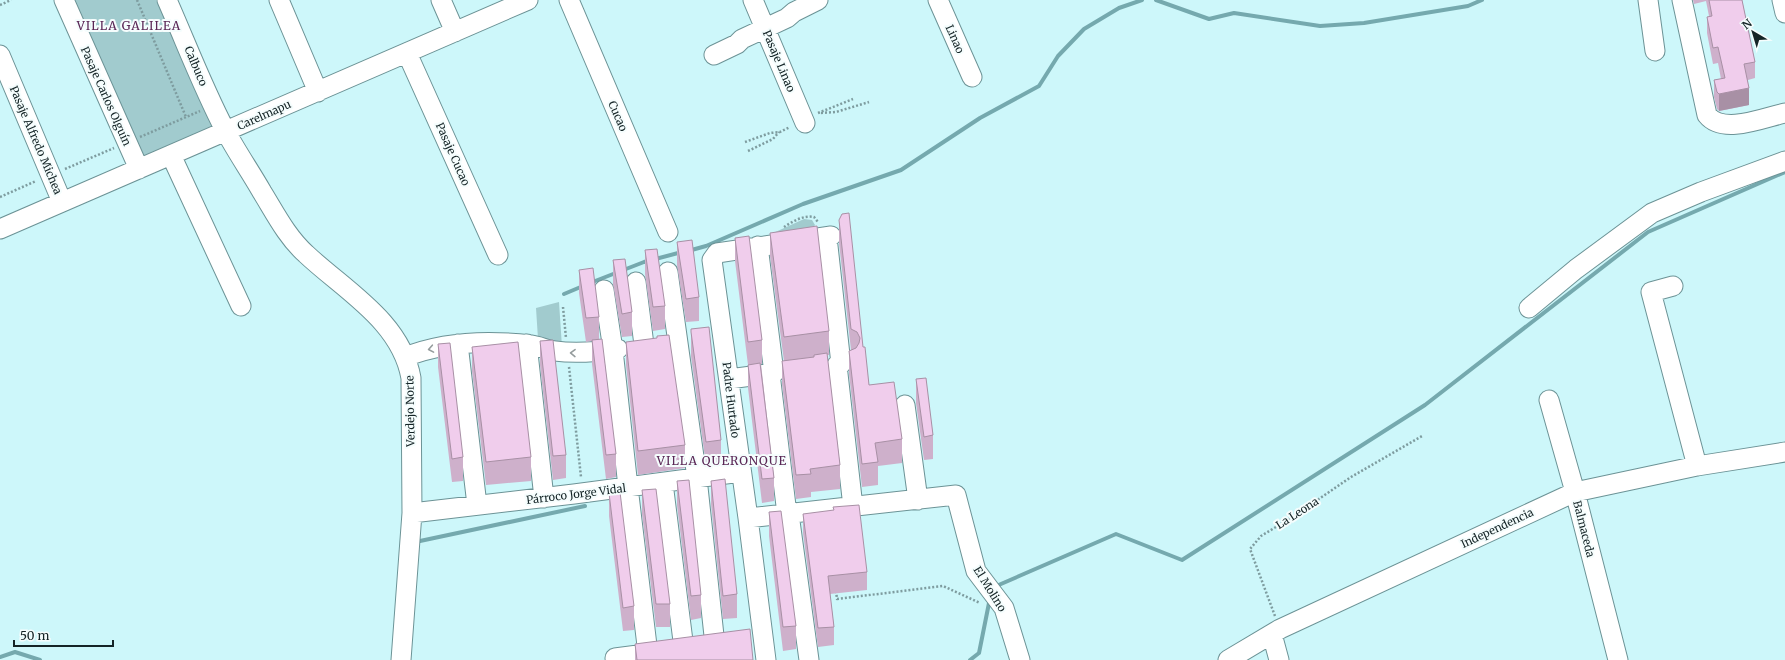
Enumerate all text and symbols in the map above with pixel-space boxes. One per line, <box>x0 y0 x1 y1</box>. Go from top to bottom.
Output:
north arrow <box>1733 12 1773 52</box>
text: N <box>1739 16 1755 32</box>
district label: VILLA GALILEA <box>76 18 181 33</box>
street label: Linao <box>943 22 968 56</box>
street label: Pasaje Linao <box>760 28 799 95</box>
street label: Pasaje Carlos Olguín <box>78 44 134 148</box>
street label: Calbuco <box>181 44 211 89</box>
street label: Pasaje Alfredo Michea <box>7 84 65 196</box>
street label: Carelmapu <box>235 97 293 133</box>
street label: Cucao <box>605 99 631 134</box>
street label: Pasaje Cucao <box>433 120 473 188</box>
one-way arrow <box>428 344 434 353</box>
one-way arrow <box>570 349 576 357</box>
street label: Padre Hurtado <box>719 361 743 439</box>
street label: Verdejo Norte <box>402 375 418 448</box>
district label: VILLA QUERONQUE <box>656 453 787 468</box>
street label: Párroco Jorge Vidal <box>525 481 627 507</box>
street label: La Leona <box>1273 494 1321 532</box>
street label: Balmaceda <box>1570 499 1598 559</box>
street label: Independencia <box>1458 505 1536 551</box>
street label: El Molino <box>971 564 1010 615</box>
scale bar <box>14 622 113 648</box>
text: 50 m <box>20 628 49 643</box>

